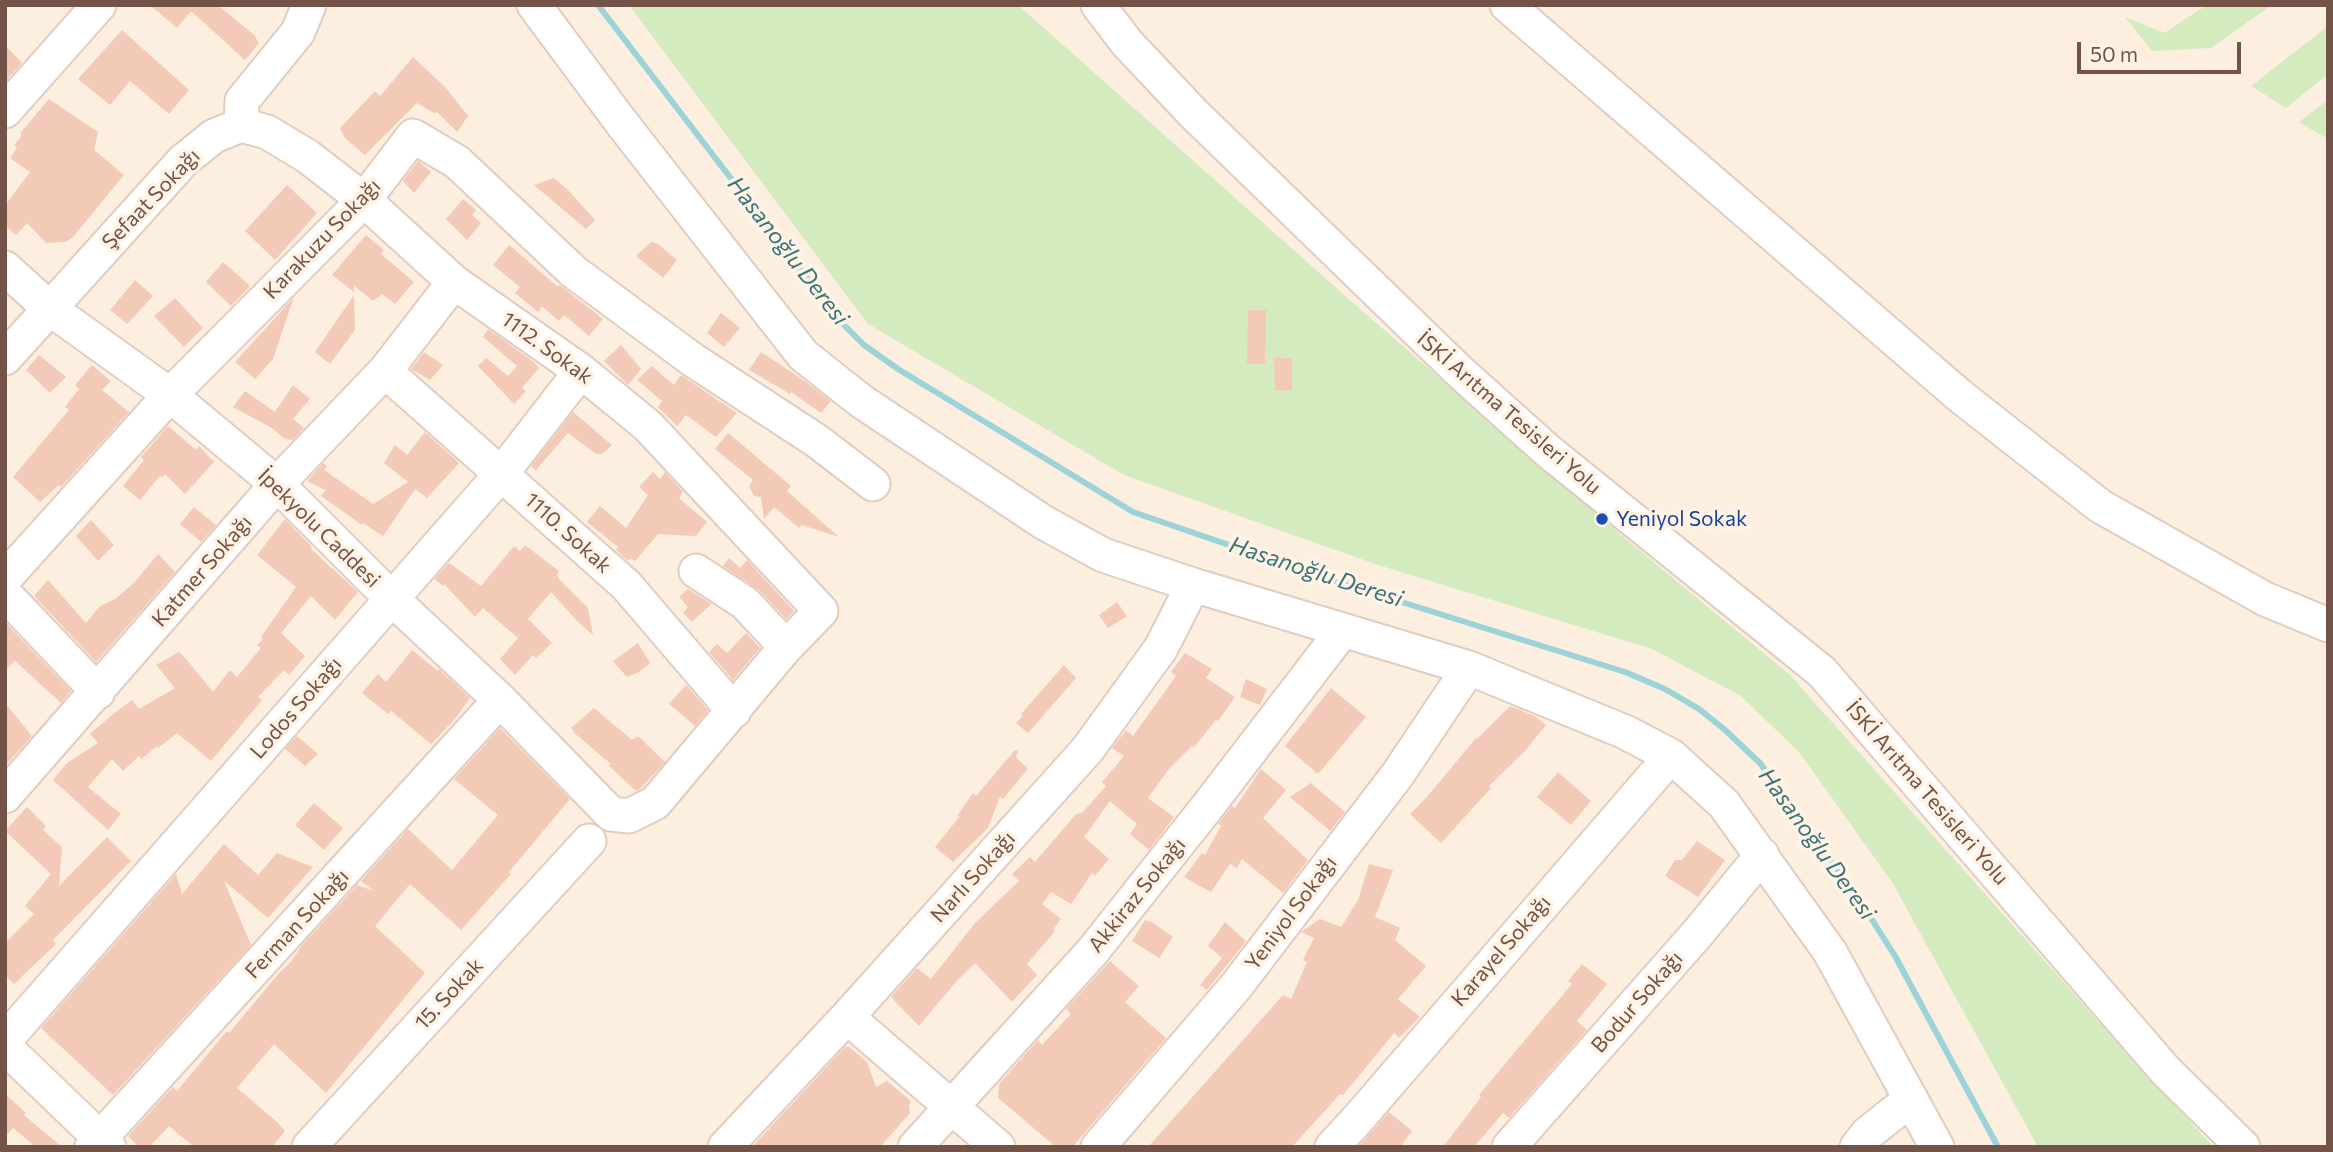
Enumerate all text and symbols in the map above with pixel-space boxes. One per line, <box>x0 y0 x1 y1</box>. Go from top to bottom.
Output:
scale bar <box>2081 28 2246 72</box>
text: 50 m <box>2090 41 2138 66</box>
street label: Şefaat Sokağı <box>97 144 205 254</box>
water label: Hasanoğlu Deresi <box>722 171 854 331</box>
street label: Karakuzu Sokağı <box>258 174 386 304</box>
street label: 1112. Sokak <box>497 307 597 389</box>
street label: İSKİ Arıtma Tesisleri Yolu <box>1412 326 1606 500</box>
street label: İpekyolu Caddesi <box>253 463 385 593</box>
street label: 1110. Sokak <box>519 488 617 578</box>
place label: Yeniyol Sokak <box>1616 506 1747 532</box>
street label: Katmer Sokağı <box>147 510 257 632</box>
marker: Yeniyol Sokak <box>1594 511 1610 527</box>
water label: Hasanoğlu Deresi <box>1226 531 1406 613</box>
street label: Lodos Sokağı <box>245 652 347 764</box>
street label: İSKİ Arıtma Tesisleri Yolu <box>1840 696 2014 890</box>
water label: Hasanoğlu Deresi <box>1753 763 1881 925</box>
street label: Narlı Sokağı <box>926 826 1020 928</box>
street label: Akkiraz Sokağı <box>1083 833 1191 957</box>
street label: Yeniyol Sokağı <box>1240 851 1342 975</box>
street label: Ferman Sokağı <box>240 864 354 984</box>
street label: Karayel Sokağı <box>1446 890 1556 1012</box>
street label: Bodur Sokağı <box>1586 946 1688 1058</box>
street label: 15. Sokak <box>410 953 488 1035</box>

